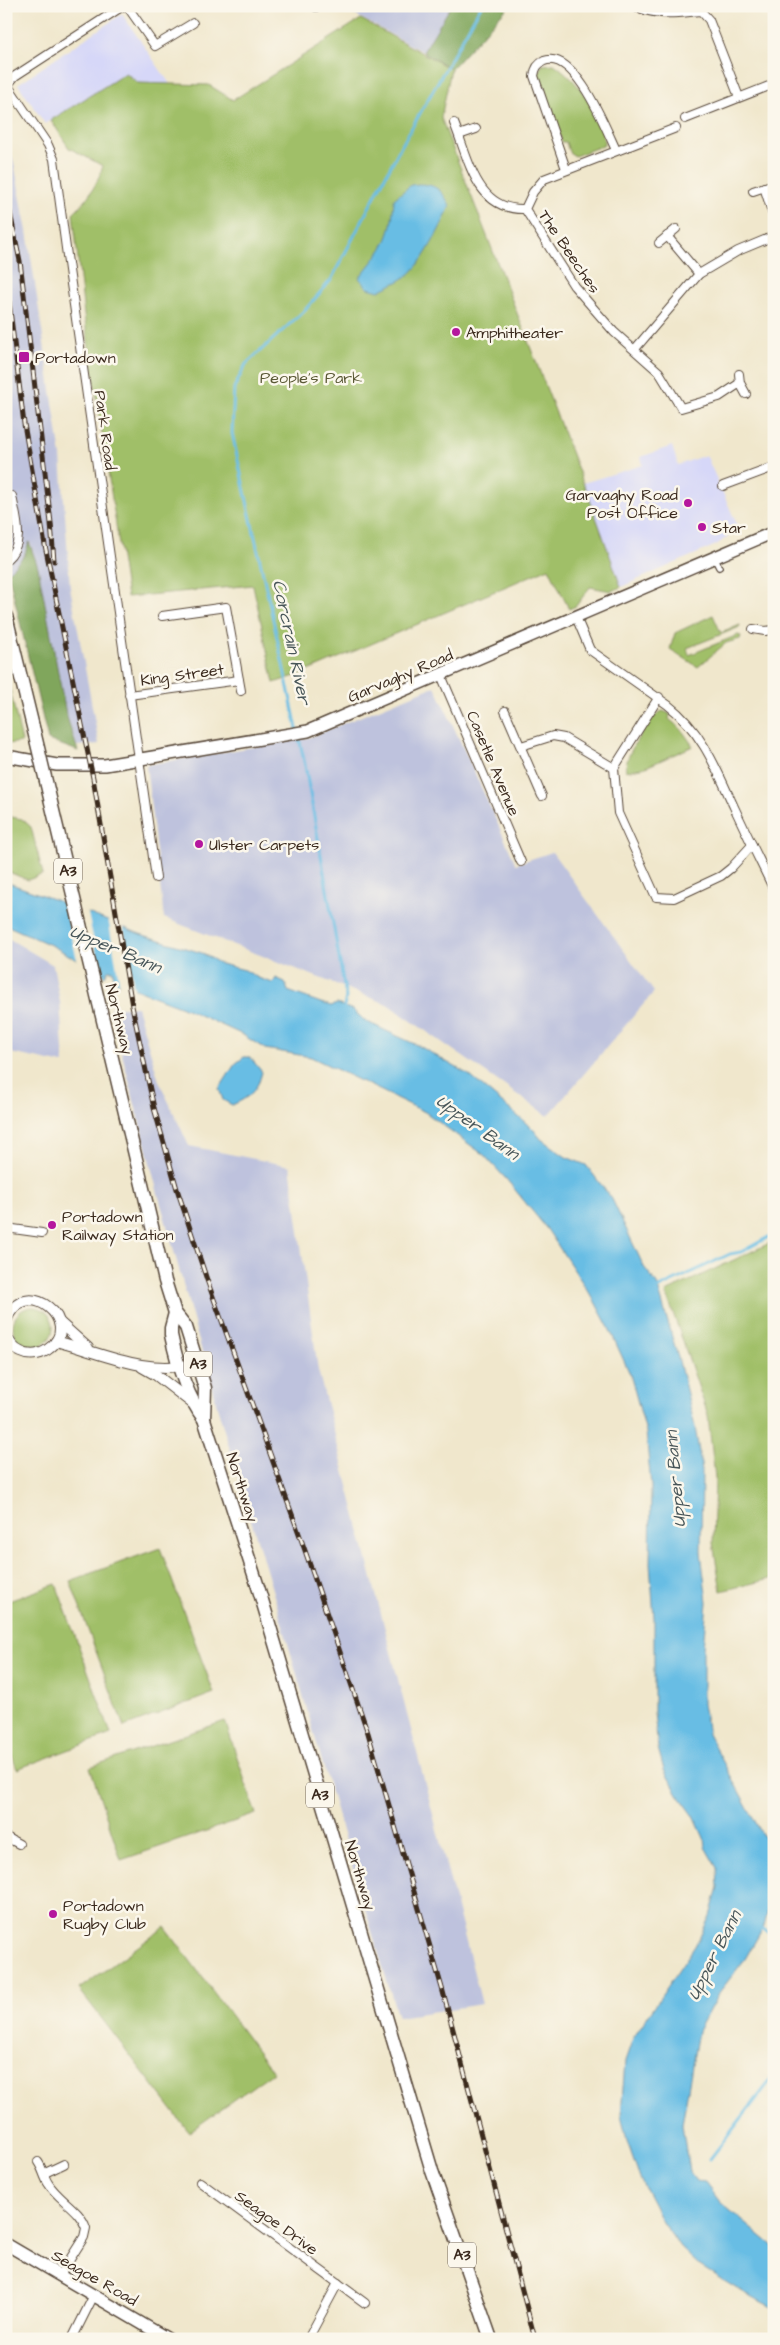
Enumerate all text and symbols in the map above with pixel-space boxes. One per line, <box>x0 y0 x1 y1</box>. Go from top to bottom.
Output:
street label: The Beeches <box>533 205 605 298</box>
place label: Amphitheater <box>466 322 563 344</box>
marker: Amphitheater <box>450 326 462 338</box>
place label: Portadown <box>35 347 116 369</box>
marker: Portadown <box>17 350 31 364</box>
park label: People's Park <box>260 367 362 389</box>
street label: Park Road <box>89 389 121 471</box>
place label: Garvaghy Road Post Office <box>565 484 678 524</box>
marker: Garvaghy Road Post Office <box>682 497 694 509</box>
place label: Star <box>712 517 746 539</box>
marker: Star <box>696 521 708 533</box>
water label: Corcrain River <box>266 577 317 709</box>
street label: Garvaghy Road <box>344 644 457 709</box>
street label: King Street <box>139 658 226 693</box>
street label: Casetle Avenue <box>461 707 525 820</box>
place label: Ulster Carpets <box>209 834 319 856</box>
marker: Ulster Carpets <box>193 838 205 850</box>
road number: A3 <box>54 858 82 884</box>
water label: Upper Bann <box>66 919 167 981</box>
street label: Northway <box>99 982 138 1057</box>
water label: Upper Bann <box>431 1089 526 1167</box>
place label: Portadown Railway Station <box>62 1206 174 1247</box>
marker: Portadown Railway Station <box>46 1219 58 1231</box>
road number: A3 <box>184 1352 212 1376</box>
water label: Upper Bann <box>659 1428 692 1528</box>
street label: Northway <box>219 1450 264 1526</box>
road number: A3 <box>306 1782 334 1808</box>
street label: Northway <box>338 1838 381 1913</box>
place label: Portadown Rugby Club <box>63 1895 146 1936</box>
water label: Upper Bann <box>681 1905 749 2004</box>
marker: Portadown Rugby Club <box>47 1908 59 1920</box>
street label: Seagoe Drive <box>230 2185 323 2262</box>
road number: A3 <box>448 2242 476 2268</box>
street label: Seagoe Road <box>47 2244 142 2312</box>

